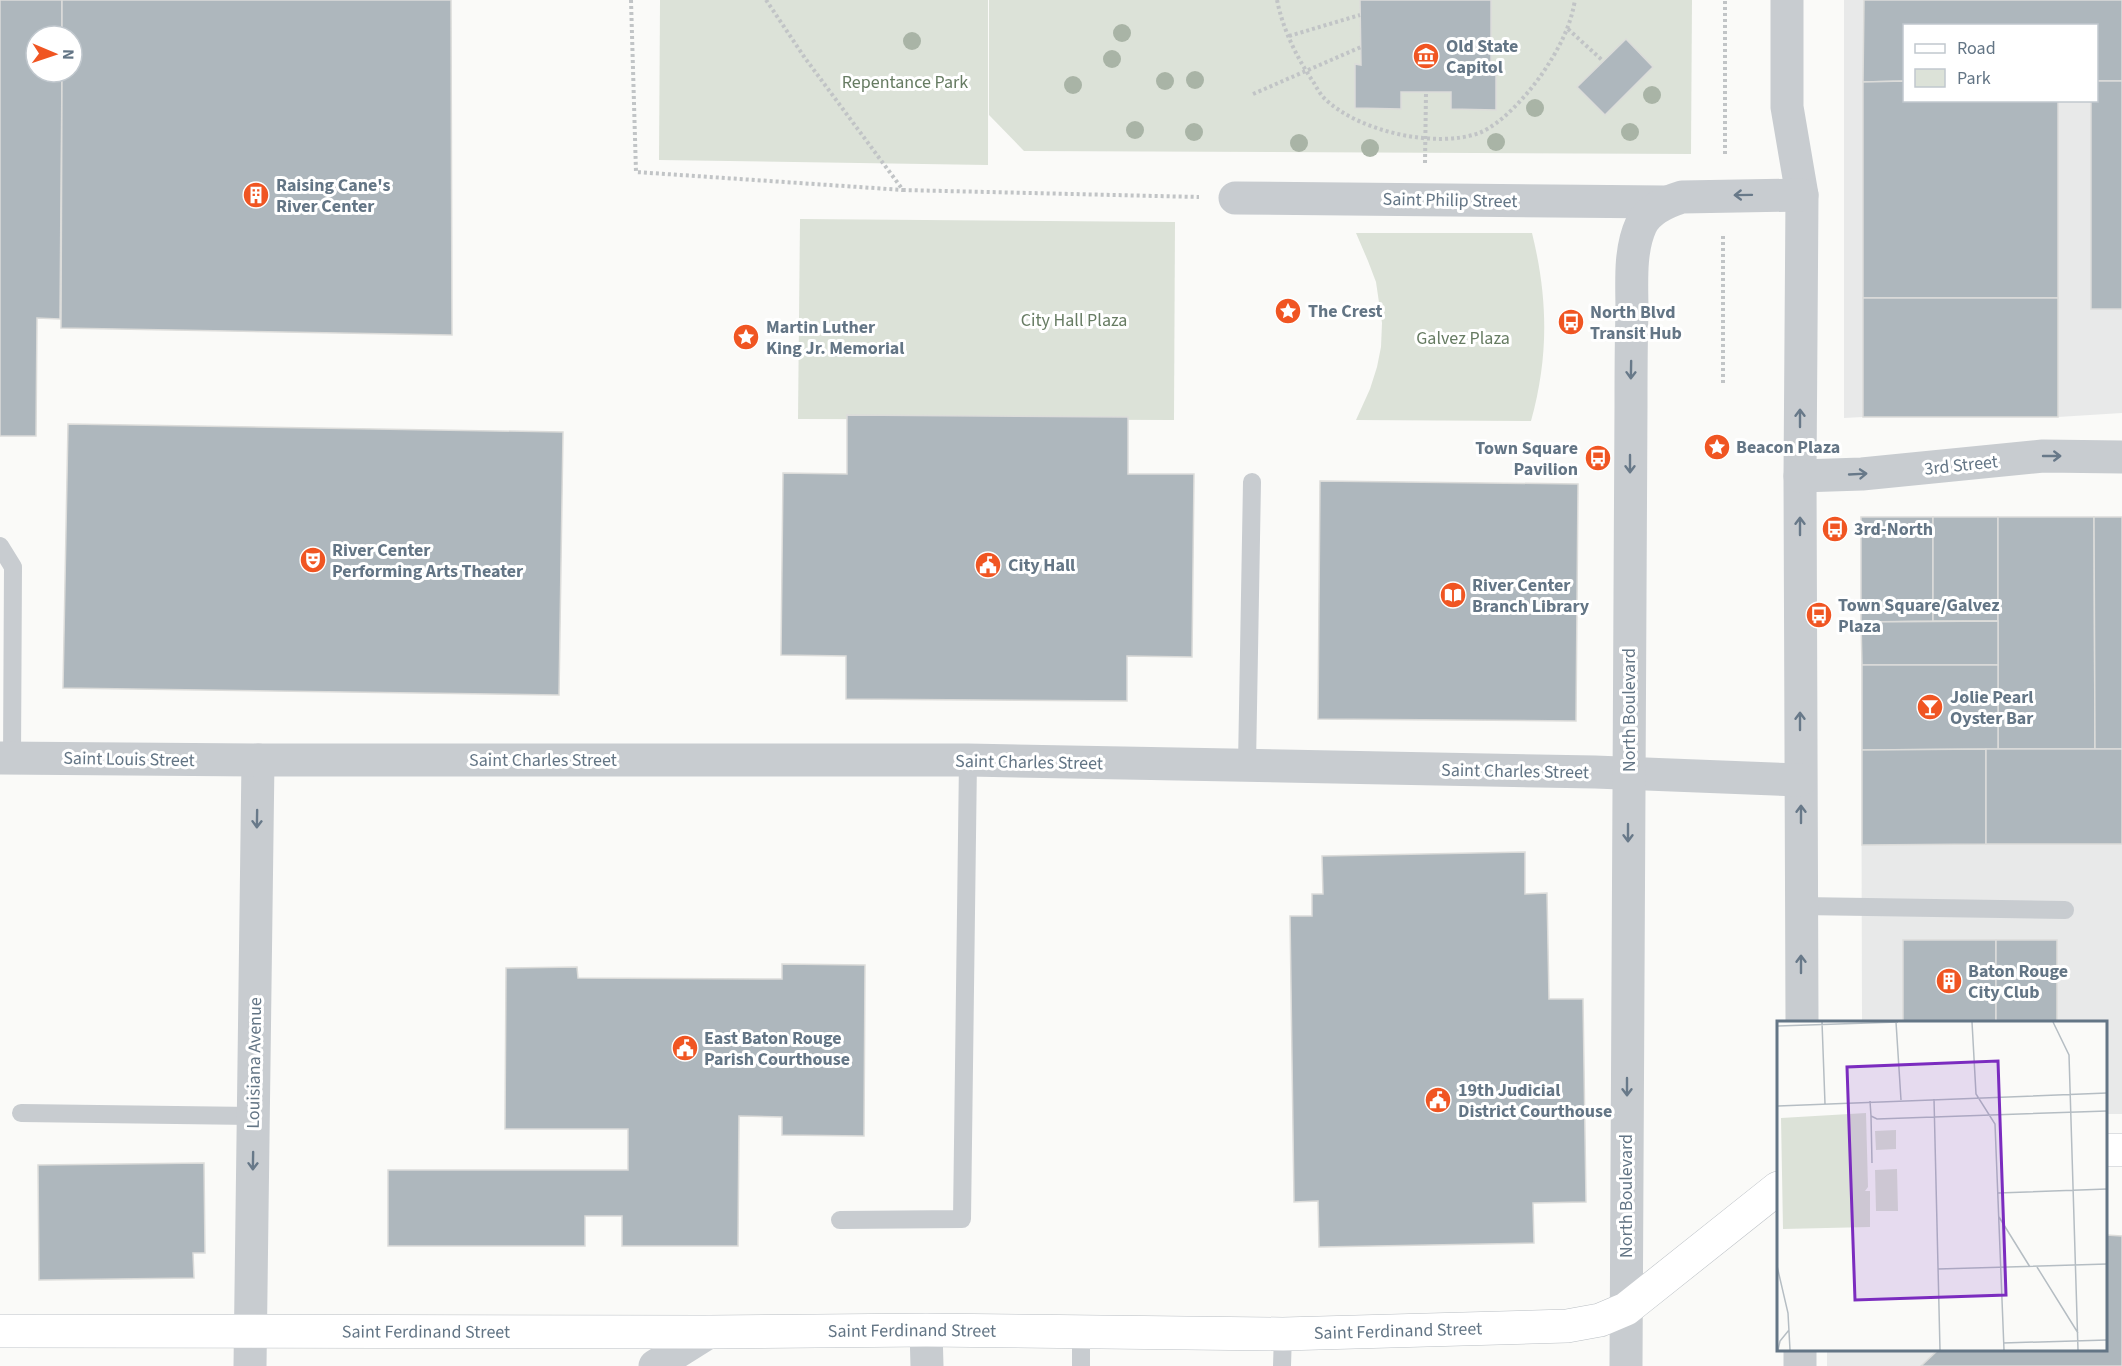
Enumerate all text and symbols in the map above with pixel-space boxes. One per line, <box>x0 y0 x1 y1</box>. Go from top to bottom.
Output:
north arrow <box>24 24 84 84</box>
legend <box>1903 24 2098 102</box>
place label: Old State Capitol <box>1446 34 1518 80</box>
text: Road <box>1957 36 1996 61</box>
museum icon: Old State Capitol <box>1411 41 1441 71</box>
text: N <box>57 49 79 60</box>
text: Park <box>1957 66 1991 91</box>
park label: Repentance Park <box>842 70 968 95</box>
place label: Raising Cane's River Center <box>276 173 390 219</box>
building icon: Raising Cane's River Center <box>241 180 271 210</box>
street label: Saint Philip Street <box>1382 187 1518 214</box>
one-way arrow <box>1734 189 1754 201</box>
place icon: The Crest <box>1273 296 1303 326</box>
place label: The Crest <box>1308 299 1383 324</box>
place label: North Blvd Transit Hub <box>1590 300 1682 346</box>
bus stop icon: North Blvd Transit Hub <box>1556 307 1586 337</box>
park label: City Hall Plaza <box>1021 308 1127 333</box>
place label: Martin Luther King Jr. Memorial <box>766 315 905 361</box>
place icon: Martin Luther King Jr. Memorial <box>731 322 761 352</box>
park label: Galvez Plaza <box>1416 326 1510 351</box>
one-way arrow <box>1625 360 1637 380</box>
one-way arrow <box>1794 408 1806 428</box>
place icon: Beacon Plaza <box>1702 432 1732 462</box>
place label: Beacon Plaza <box>1736 435 1840 460</box>
place label: Town Square Pavilion <box>1475 436 1578 482</box>
bus stop icon: Town Square Pavilion <box>1583 443 1613 473</box>
street label: 3rd Street <box>1923 449 1999 482</box>
one-way arrow <box>2042 450 2062 462</box>
one-way arrow <box>1624 453 1636 473</box>
one-way arrow <box>1848 469 1868 480</box>
bus stop icon: 3rd-North <box>1820 514 1850 544</box>
one-way arrow <box>1794 517 1806 537</box>
place label: 3rd-North <box>1854 517 1933 542</box>
place label: River Center Performing Arts Theater <box>332 538 524 584</box>
theatre icon: River Center Performing Arts Theater <box>298 545 328 575</box>
public building icon: City Hall <box>973 550 1003 580</box>
place label: City Hall <box>1008 553 1075 578</box>
place label: River Center Branch Library <box>1472 573 1590 619</box>
library icon: River Center Branch Library <box>1438 580 1468 610</box>
place label: Town Square/Galvez Plaza <box>1838 593 1999 639</box>
bus stop icon: Town Square/Galvez Plaza <box>1804 600 1834 630</box>
street label: North Boulevard <box>1617 648 1642 772</box>
place label: Jolie Pearl Oyster Bar <box>1950 685 2034 731</box>
bar icon: Jolie Pearl Oyster Bar <box>1915 692 1945 722</box>
one-way arrow <box>1794 712 1806 732</box>
street label: Saint Louis Street <box>63 746 195 773</box>
street label: Saint Charles Street <box>469 748 617 773</box>
street label: Saint Charles Street <box>955 749 1103 776</box>
street label: Saint Charles Street <box>1441 758 1589 785</box>
one-way arrow <box>1795 805 1806 825</box>
one-way arrow <box>252 808 263 828</box>
one-way arrow <box>1622 822 1634 842</box>
one-way arrow <box>1795 955 1807 975</box>
place label: Baton Rouge City Club <box>1968 959 2068 1005</box>
building icon: Baton Rouge City Club <box>1934 966 1964 996</box>
street label: Louisiana Avenue <box>241 997 268 1129</box>
inset map <box>1777 1021 2107 1351</box>
place label: East Baton Rouge Parish Courthouse <box>704 1026 850 1072</box>
public building icon: East Baton Rouge Parish Courthouse <box>670 1033 700 1063</box>
one-way arrow <box>1621 1076 1633 1096</box>
place label: 19th Judicial District Courthouse <box>1458 1078 1612 1124</box>
public building icon: 19th Judicial District Courthouse <box>1423 1085 1453 1115</box>
street label: North Boulevard <box>1614 1134 1639 1258</box>
one-way arrow <box>247 1150 258 1170</box>
street label: Saint Ferdinand Street <box>1313 1316 1482 1346</box>
street label: Saint Ferdinand Street <box>828 1318 996 1344</box>
street label: Saint Ferdinand Street <box>342 1319 510 1345</box>

